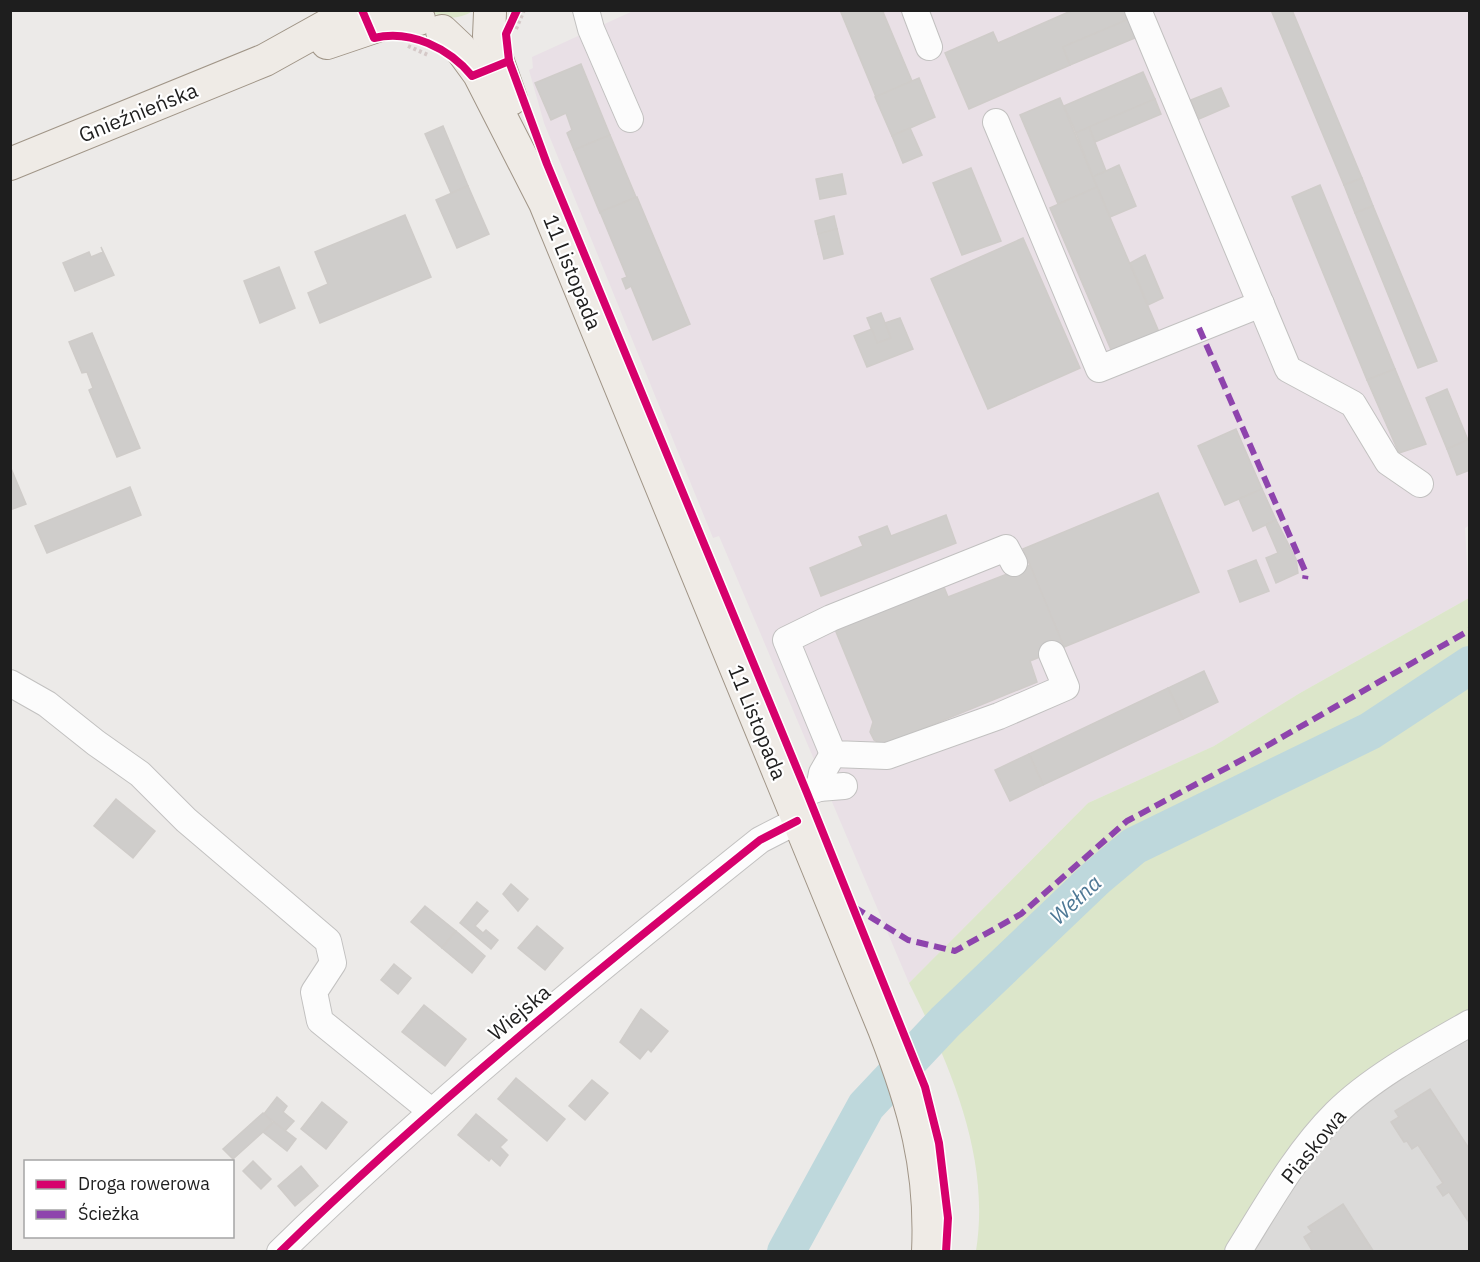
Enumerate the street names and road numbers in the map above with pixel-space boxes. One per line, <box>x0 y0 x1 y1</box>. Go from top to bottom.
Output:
street label: Gnieźnieńska <box>74 75 202 149</box>
street label: 11 Listopada <box>537 210 609 334</box>
street label: 11 Listopada <box>722 660 794 784</box>
street label: Wiejska <box>482 978 556 1046</box>
street label: Piaskowa <box>1274 1103 1352 1189</box>

